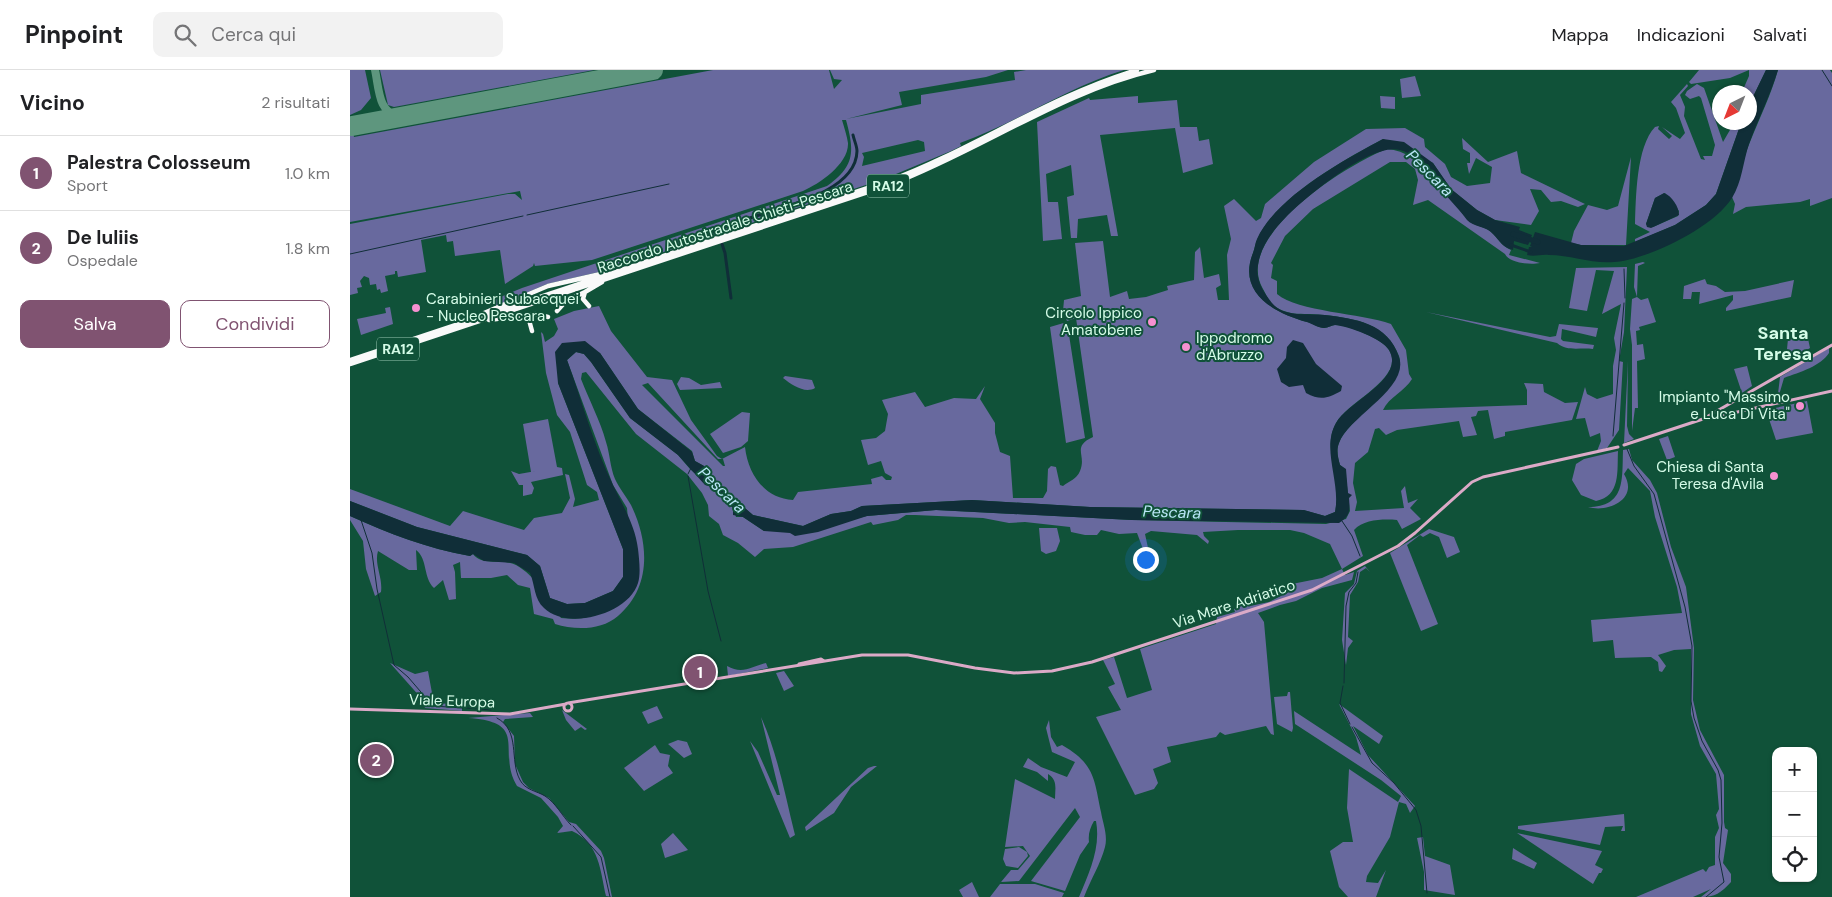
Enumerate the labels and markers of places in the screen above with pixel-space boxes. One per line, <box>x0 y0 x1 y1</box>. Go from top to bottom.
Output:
place label: Carabinieri Subacquei - Nucleo Pescara <box>426 289 579 326</box>
marker: Carabinieri Subacquei - Nucleo Pescara <box>410 302 422 314</box>
place label: Circolo Ippico Amatobene <box>1045 303 1142 340</box>
marker: Circolo Ippico Amatobene <box>1146 316 1158 328</box>
place label: Ippodromo d'Abruzzo <box>1196 328 1273 365</box>
marker: Ippodromo d'Abruzzo <box>1180 341 1192 353</box>
place label: Impianto "Massimo e Luca Di Vita" <box>1659 387 1790 424</box>
marker: Impianto "Massimo e Luca Di Vita" <box>1794 400 1806 412</box>
place label: Chiesa di Santa Teresa d'Avila <box>1656 457 1764 494</box>
marker: Chiesa di Santa Teresa d'Avila <box>1768 470 1780 482</box>
pin: 1 <box>684 653 716 691</box>
pin: 2 <box>360 741 392 779</box>

